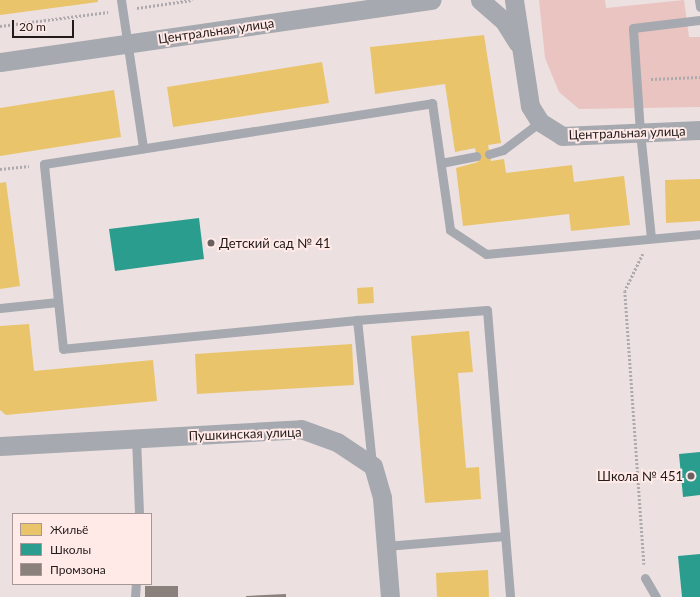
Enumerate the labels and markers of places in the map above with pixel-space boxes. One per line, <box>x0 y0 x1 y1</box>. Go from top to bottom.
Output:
place label: Детский сад № 41 <box>219 235 331 251</box>
marker: Детский сад № 41 <box>206 238 216 248</box>
place label: Школа № 451 <box>597 468 683 484</box>
marker: Школа № 451 <box>686 471 696 481</box>

